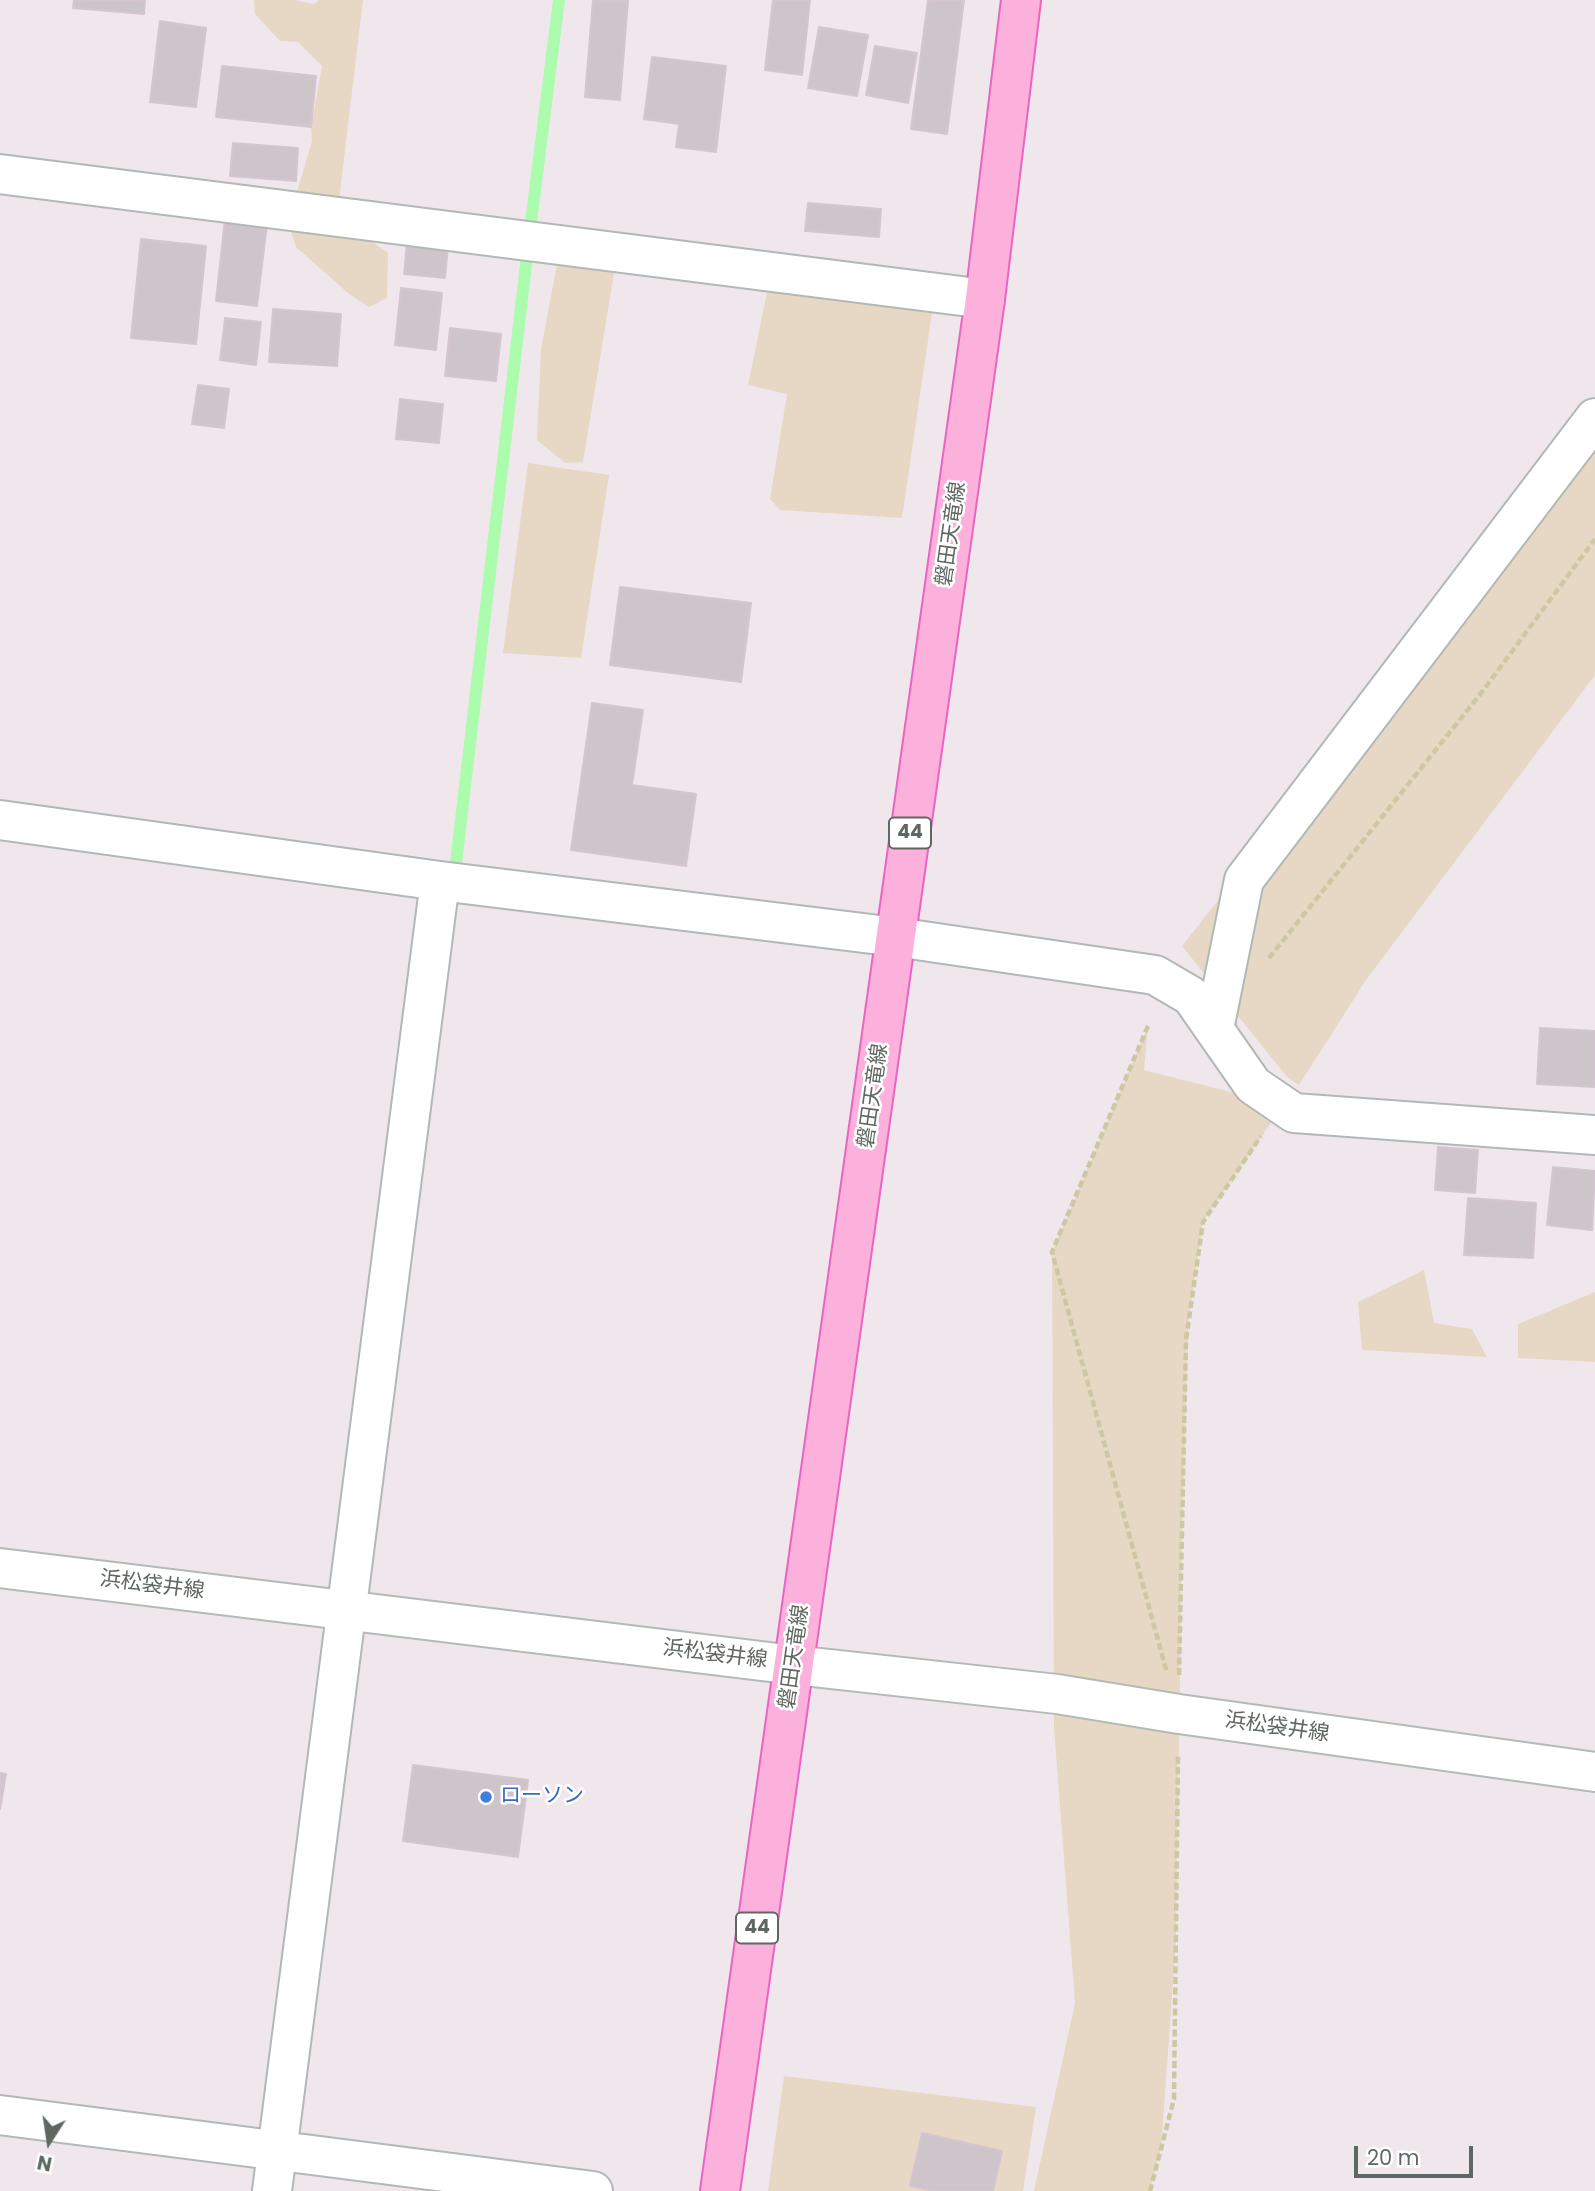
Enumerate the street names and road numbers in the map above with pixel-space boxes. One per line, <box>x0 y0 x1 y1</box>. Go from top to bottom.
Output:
street label: 磐田天竜線 <box>932 480 972 588</box>
road number: 44 <box>889 818 931 848</box>
street label: 磐田天竜線 <box>854 1042 894 1150</box>
street label: 浜松袋井線 <box>98 1567 206 1605</box>
street label: 磐田天竜線 <box>775 1603 815 1711</box>
street label: 浜松袋井線 <box>661 1636 769 1674</box>
street label: 浜松袋井線 <box>1223 1708 1331 1748</box>
road number: 44 <box>736 1912 778 1944</box>

